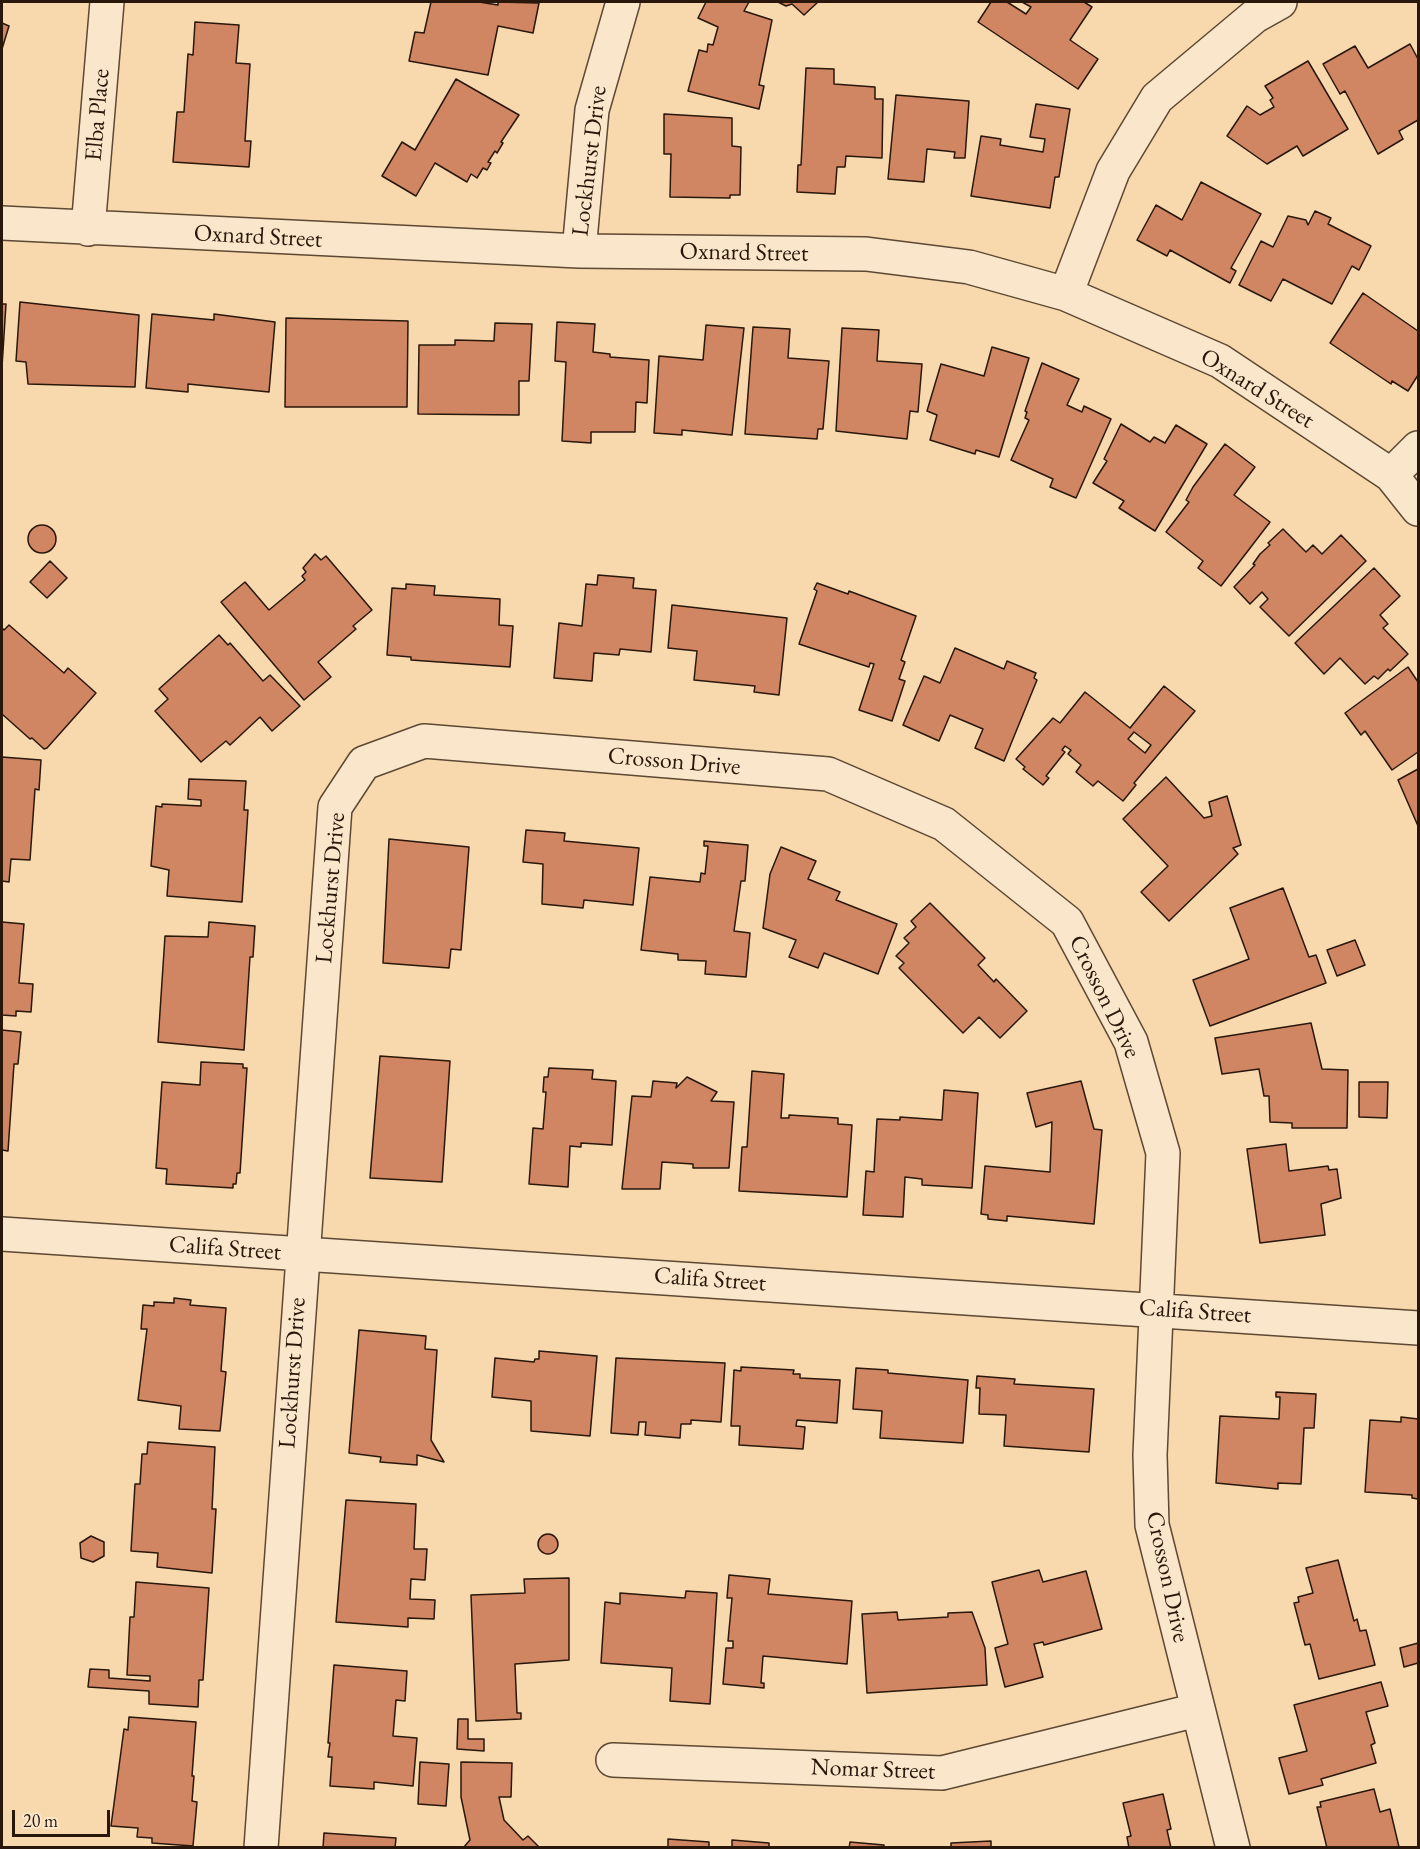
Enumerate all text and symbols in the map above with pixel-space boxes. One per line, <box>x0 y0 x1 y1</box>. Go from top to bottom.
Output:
street label: Elba Place <box>80 68 116 162</box>
street label: Lockhurst Drive <box>566 84 614 238</box>
street label: Oxnard Street <box>193 219 323 255</box>
street label: Oxnard Street <box>679 237 809 269</box>
street label: Oxnard Street <box>1195 343 1319 435</box>
street label: Crosson Drive <box>606 742 742 782</box>
street label: Lockhurst Drive <box>310 811 352 965</box>
street label: Crosson Drive <box>1062 931 1146 1063</box>
street label: Califa Street <box>168 1231 282 1267</box>
street label: Califa Street <box>653 1262 767 1298</box>
street label: Califa Street <box>1138 1294 1252 1330</box>
street label: Lockhurst Drive <box>273 1297 313 1449</box>
street label: Crosson Drive <box>1139 1509 1195 1645</box>
street label: Nomar Street <box>810 1753 936 1787</box>
scale bar <box>15 1798 112 1836</box>
text: 20 m <box>23 1809 58 1832</box>

